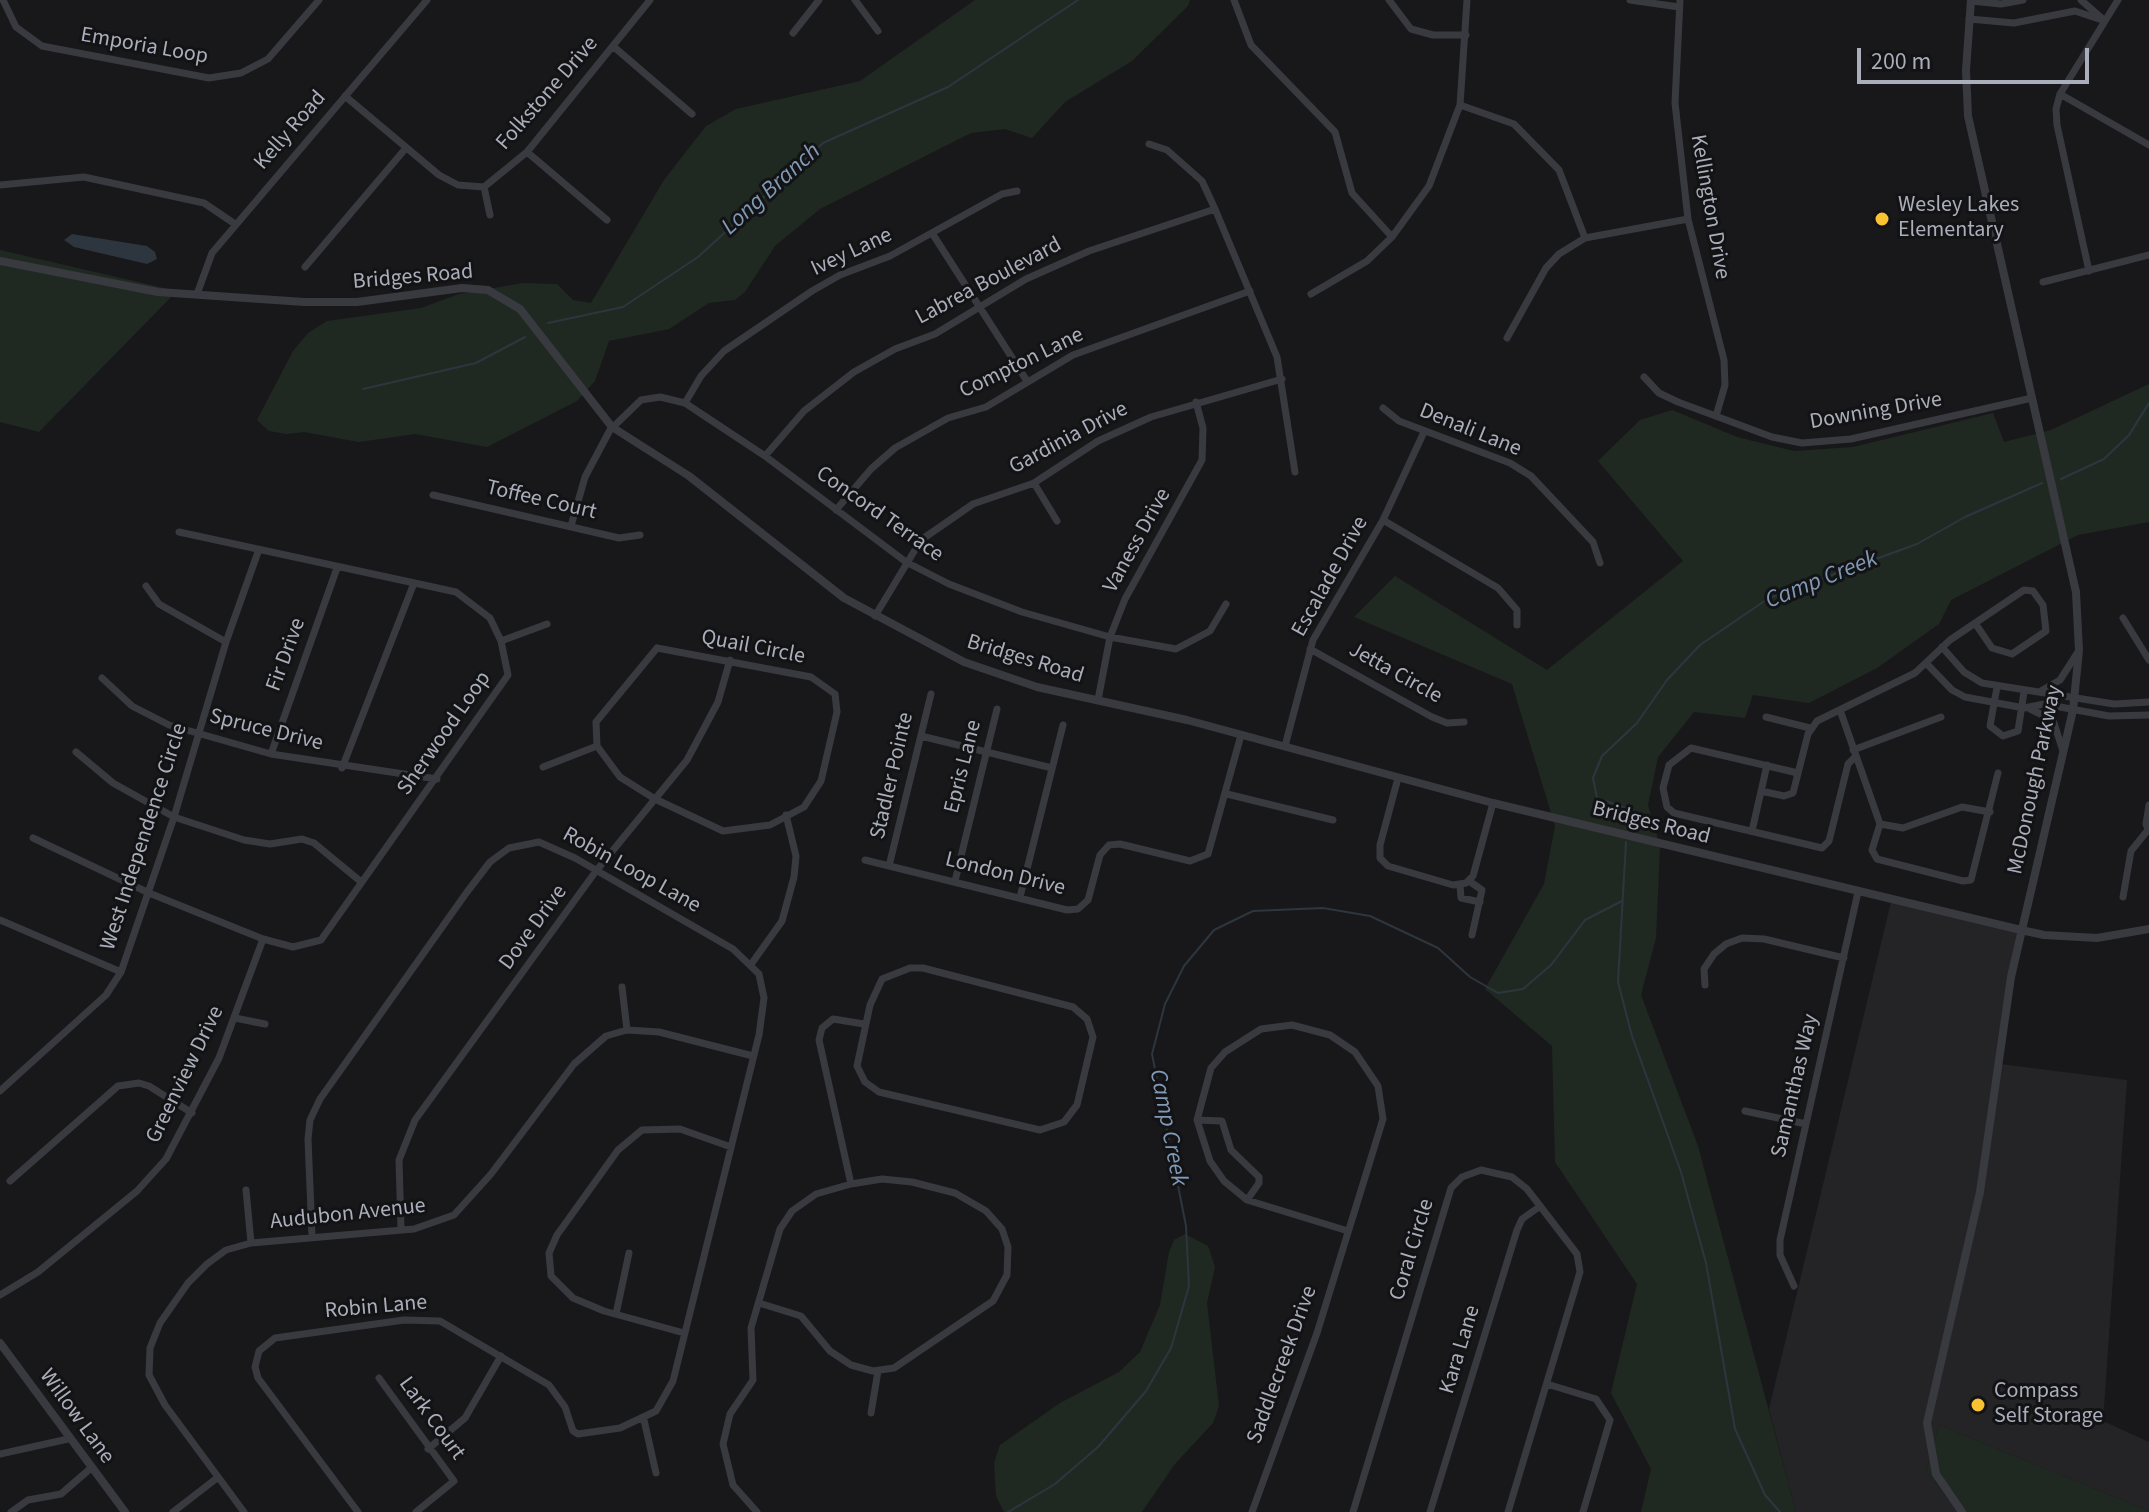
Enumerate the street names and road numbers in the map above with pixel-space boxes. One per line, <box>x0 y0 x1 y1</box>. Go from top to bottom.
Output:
street label: Emporia Loop <box>78 23 210 71</box>
street label: Folkstone Drive <box>492 32 604 156</box>
street label: Kelly Road <box>249 86 333 176</box>
street label: Kellington Drive <box>1683 133 1735 281</box>
street label: Ivey Lane <box>807 223 897 283</box>
street label: Labrea Boulevard <box>912 232 1066 332</box>
street label: Bridges Road <box>352 260 474 296</box>
street label: Compton Lane <box>956 323 1088 405</box>
street label: Downing Drive <box>1808 387 1944 437</box>
street label: Gardinia Drive <box>1005 397 1133 481</box>
street label: Denali Lane <box>1415 399 1525 463</box>
street label: Concord Terrace <box>810 461 948 569</box>
street label: Toffee Court <box>483 475 599 527</box>
street label: Vaness Drive <box>1098 484 1178 598</box>
street label: Escalade Drive <box>1287 512 1375 642</box>
street label: Fir Drive <box>262 615 312 695</box>
street label: Quail Circle <box>699 625 807 671</box>
street label: Bridges Road <box>963 630 1087 690</box>
street label: Jetta Circle <box>1344 638 1446 710</box>
street label: Sherwood Loop <box>392 667 498 801</box>
street label: McDonough Parkway <box>2003 683 2069 877</box>
street label: Spruce Drive <box>206 704 326 758</box>
street label: Stadler Pointe <box>866 710 920 842</box>
street label: Epris Lane <box>940 718 988 816</box>
street label: West Independence Circle <box>96 720 194 954</box>
street label: Bridges Road <box>1589 797 1713 851</box>
street label: Robin Loop Lane <box>557 822 705 920</box>
street label: London Drive <box>942 847 1068 903</box>
street label: Dove Drive <box>494 880 574 976</box>
street label: Greenview Drive <box>141 1002 231 1148</box>
street label: Samanthas Way <box>1767 1012 1825 1160</box>
street label: Audubon Avenue <box>269 1194 427 1236</box>
street label: Coral Circle <box>1385 1196 1441 1304</box>
street label: Saddlecreek Drive <box>1242 1282 1324 1448</box>
street label: Robin Lane <box>324 1290 428 1326</box>
street label: Kara Lane <box>1435 1303 1487 1397</box>
street label: Willow Lane <box>33 1364 119 1470</box>
street label: Lark Court <box>392 1372 470 1466</box>

